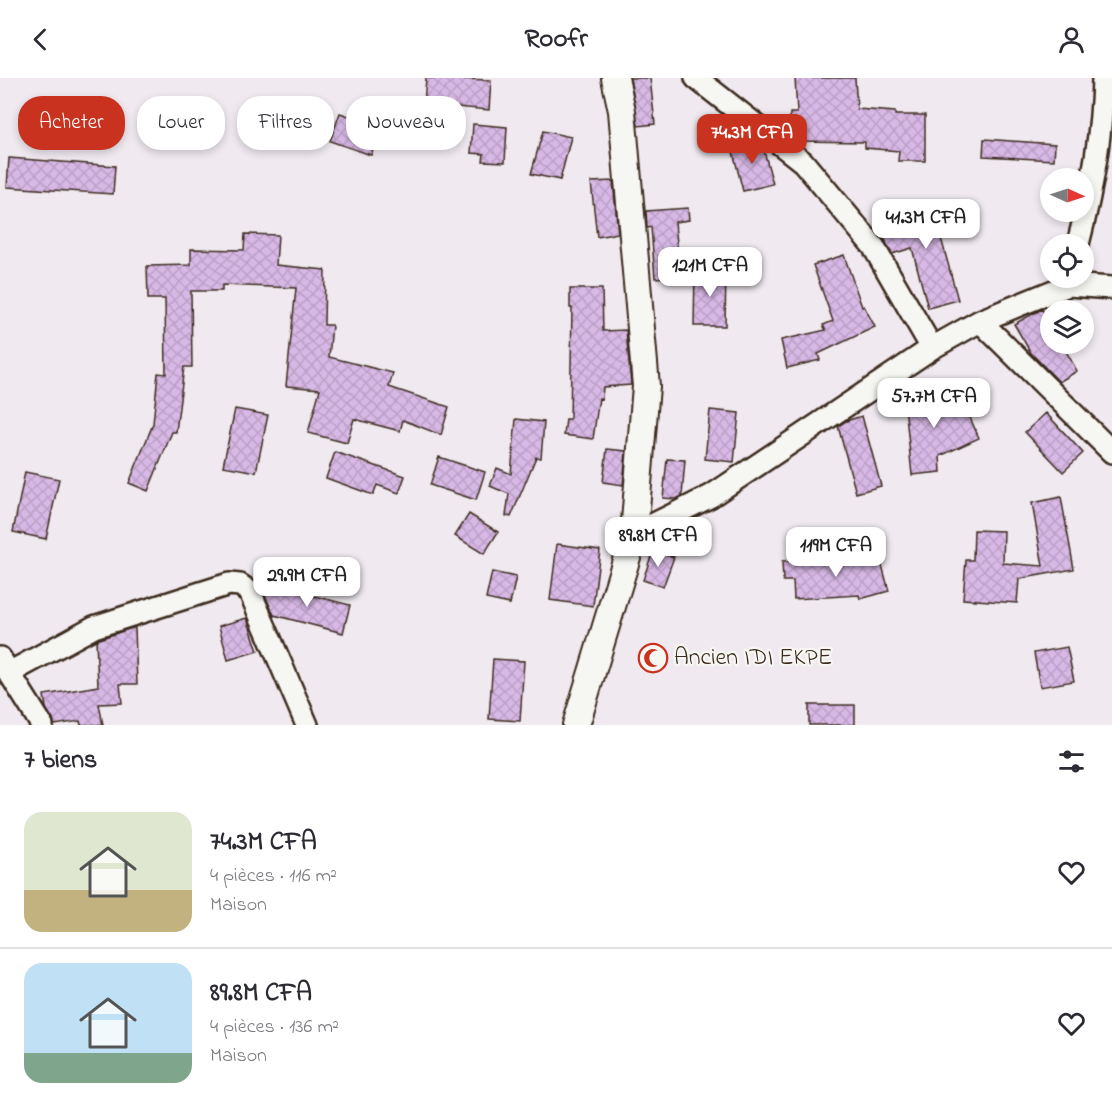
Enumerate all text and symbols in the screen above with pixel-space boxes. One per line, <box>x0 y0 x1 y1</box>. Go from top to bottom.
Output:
text: Roofr <box>524 20 588 59</box>
icon: back <box>24 23 57 56</box>
icon: person <box>1055 23 1088 56</box>
chip: Acheter <box>18 96 125 150</box>
chip: Louer <box>137 96 225 150</box>
chip: Filtres <box>237 96 334 150</box>
chip: Nouveau <box>346 96 466 150</box>
pin: 74.3M CFA <box>683 114 821 165</box>
text: 74.3M CFA <box>711 119 793 148</box>
north arrow <box>1040 168 1094 222</box>
map controls <box>1040 168 1094 354</box>
pin: 41.3M CFA <box>857 199 995 250</box>
text: 41.3M CFA <box>886 204 966 233</box>
button: locate <box>1040 234 1094 288</box>
pin: 121M CFA <box>648 247 772 298</box>
text: 121M CFA <box>672 252 748 281</box>
button: layers <box>1040 300 1094 354</box>
pin: 57.7M CFA <box>865 378 1003 429</box>
text: 57.7M CFA <box>891 383 977 412</box>
pin: 89.8M CFA <box>589 517 727 568</box>
text: 89.8M CFA <box>619 522 697 551</box>
pin: 119M CFA <box>774 527 898 578</box>
text: 119M CFA <box>800 532 872 561</box>
pin: 29.9M CFA <box>238 557 376 608</box>
text: 29.9M CFA <box>267 562 347 591</box>
place label: Ancien IDI EKPE <box>674 641 832 676</box>
mosque icon: Ancien IDI EKPE <box>637 642 669 674</box>
text: 7 biens <box>24 742 97 780</box>
icon: filters <box>1055 745 1088 778</box>
text: 74.3M CFA <box>210 824 317 862</box>
icon: home <box>72 836 144 908</box>
icon: heart <box>1055 856 1088 889</box>
text: 4 pièces · 116 m² <box>210 862 337 891</box>
text: Maison <box>210 891 267 920</box>
text: 89.8M CFA <box>210 975 312 1013</box>
icon: home <box>72 987 144 1059</box>
icon: heart <box>1055 1007 1088 1040</box>
text: 4 pièces · 136 m² <box>210 1013 339 1042</box>
text: Maison <box>210 1042 267 1071</box>

